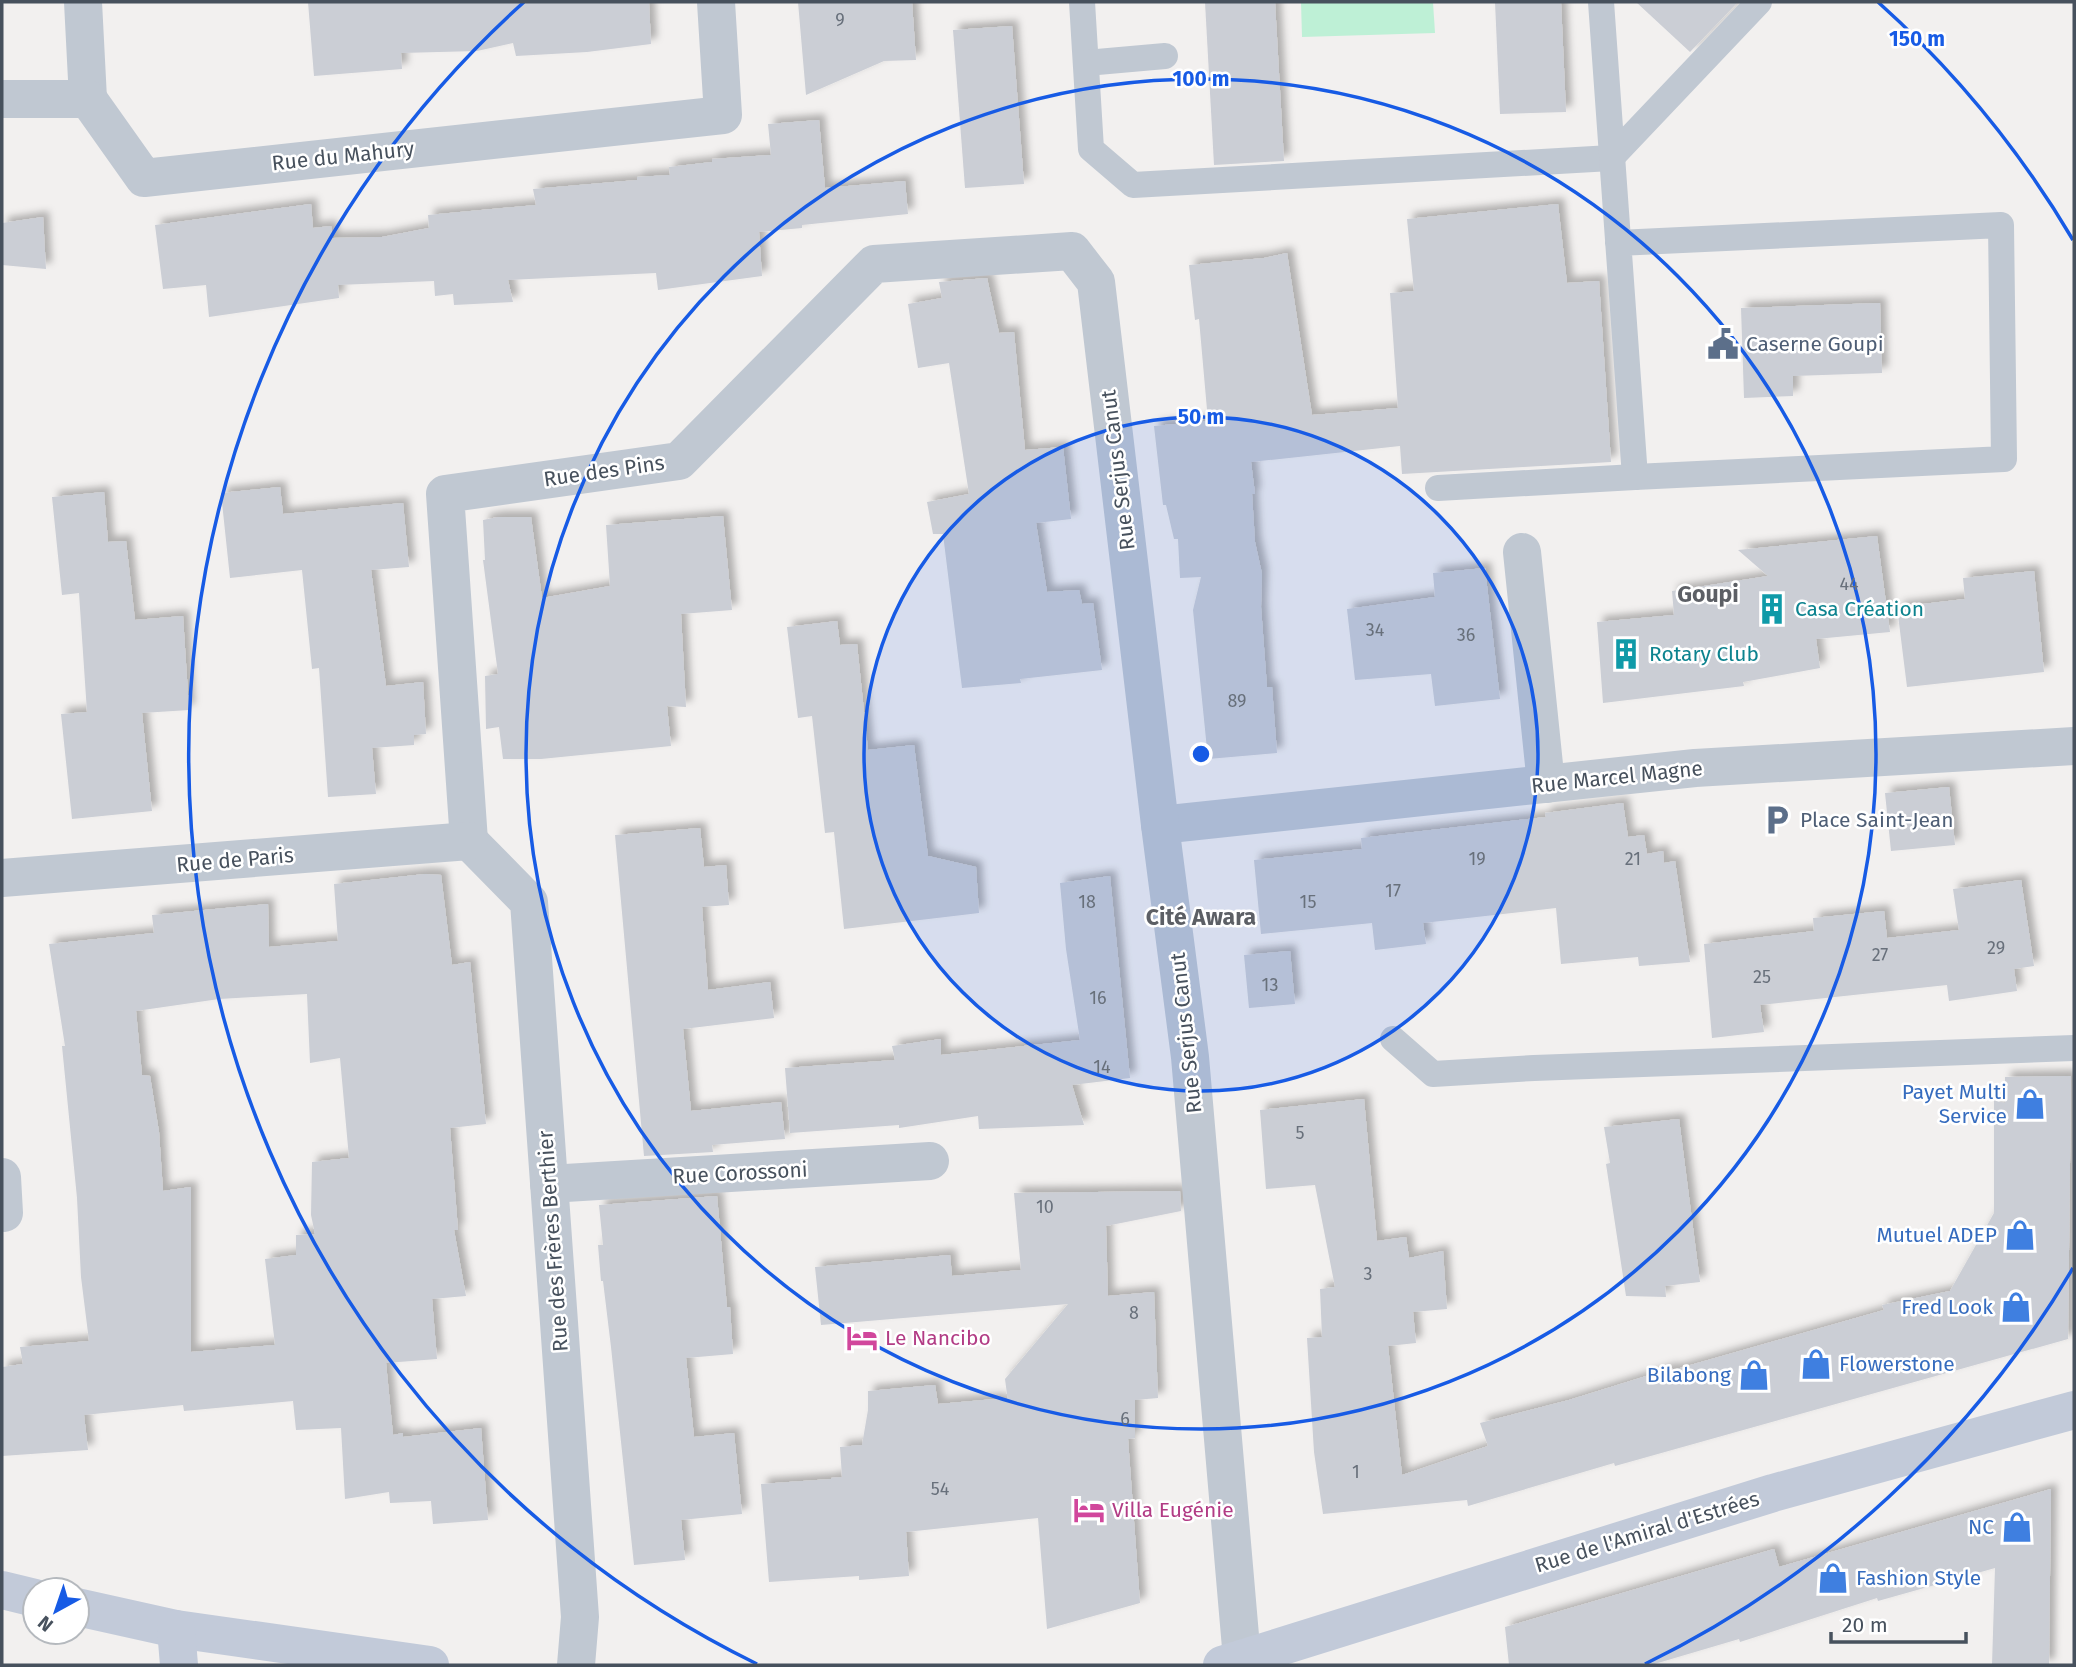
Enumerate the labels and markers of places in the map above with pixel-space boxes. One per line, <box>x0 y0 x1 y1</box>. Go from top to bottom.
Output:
public building icon: Caserne Goupi <box>1706 327 1740 361</box>
place label: Caserne Goupi <box>1746 331 1884 357</box>
building icon: Casa Création <box>1755 592 1789 626</box>
place label: Casa Création <box>1795 596 1924 622</box>
building icon: Rotary Club <box>1609 637 1643 671</box>
place label: Rotary Club <box>1649 641 1759 667</box>
centre of rings <box>1189 742 1213 766</box>
parking icon: Place Saint-Jean <box>1760 803 1794 837</box>
place label: Place Saint-Jean <box>1800 807 1954 833</box>
place label: Payet Multi Service <box>1902 1079 2007 1129</box>
shop icon: Payet Multi Service <box>2013 1087 2047 1121</box>
shop icon: Mutuel ADEP <box>2003 1218 2037 1252</box>
place label: Mutuel ADEP <box>1876 1222 1997 1248</box>
shop icon: Fred Look <box>1999 1290 2033 1324</box>
place label: Fred Look <box>1901 1294 1993 1320</box>
hotel icon: Le Nancibo <box>845 1321 879 1355</box>
place label: Le Nancibo <box>885 1325 991 1351</box>
shop icon: Flowerstone <box>1799 1347 1833 1381</box>
place label: Flowerstone <box>1839 1351 1955 1377</box>
shop icon: Bilabong <box>1737 1358 1771 1392</box>
place label: Bilabong <box>1647 1362 1731 1388</box>
hotel icon: Villa Eugénie <box>1072 1493 1106 1527</box>
place label: Villa Eugénie <box>1112 1497 1234 1523</box>
shop icon: NC <box>2000 1510 2034 1544</box>
place label: NC <box>1968 1514 1994 1540</box>
shop icon: Fashion Style <box>1816 1561 1850 1595</box>
place label: Fashion Style <box>1856 1565 1981 1591</box>

